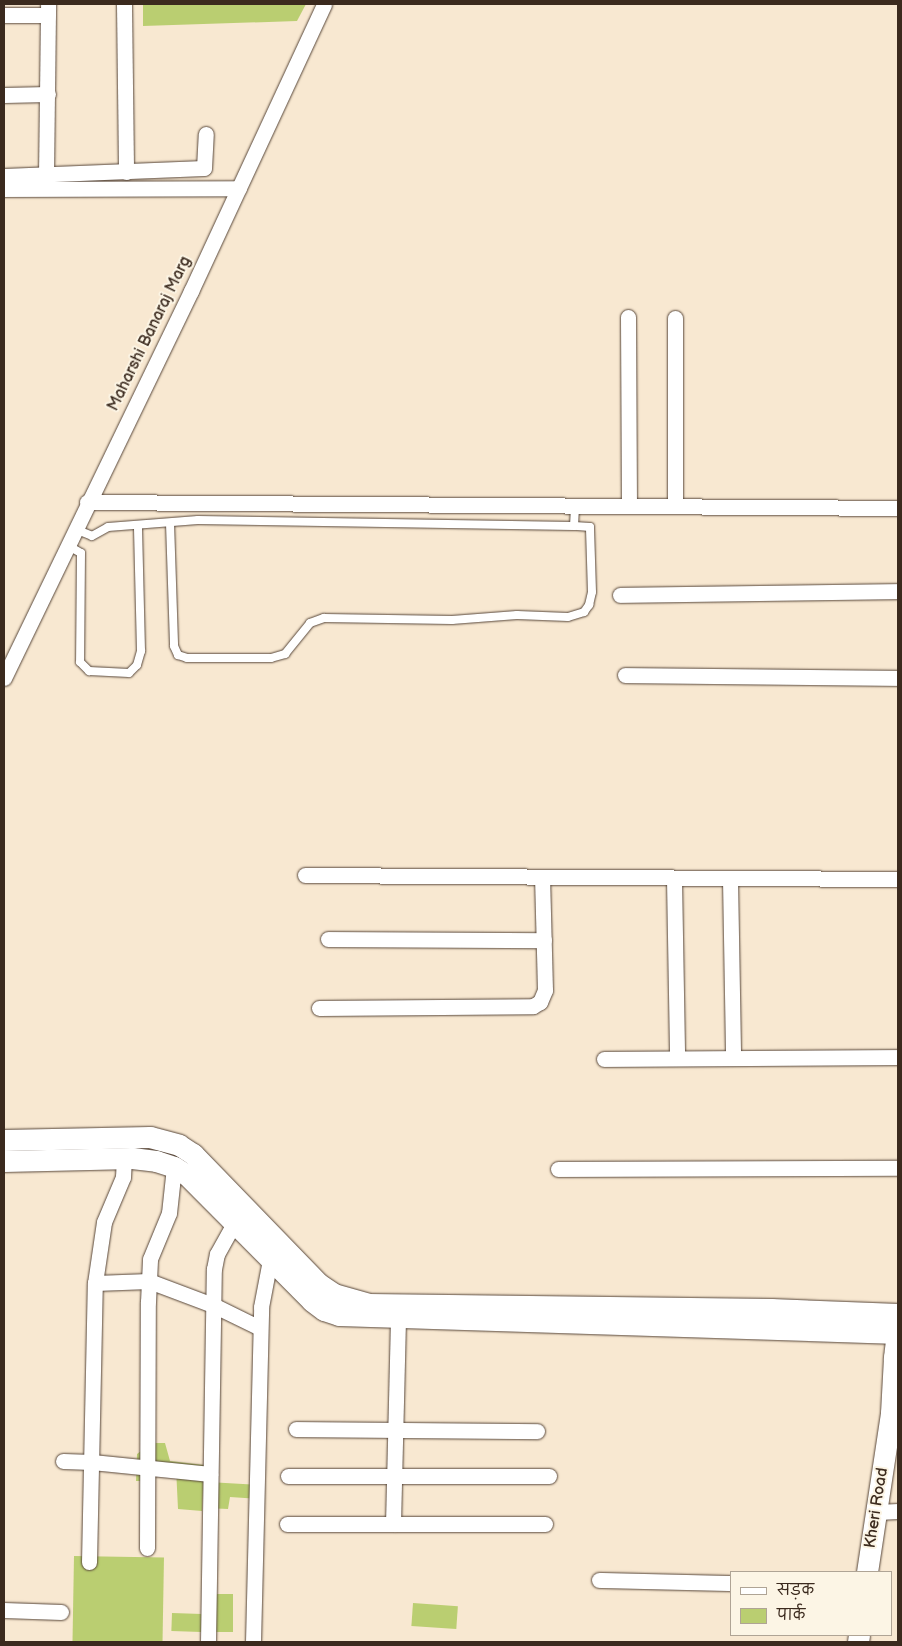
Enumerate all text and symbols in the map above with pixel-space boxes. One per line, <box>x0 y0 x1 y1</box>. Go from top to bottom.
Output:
street label: Maharshi Banaraj Marg <box>104 254 196 414</box>
street label: Kheri Road <box>861 1466 893 1550</box>
legend <box>730 1571 892 1636</box>
text: सड़क <box>777 1581 814 1600</box>
text: पार्क <box>777 1606 805 1625</box>

